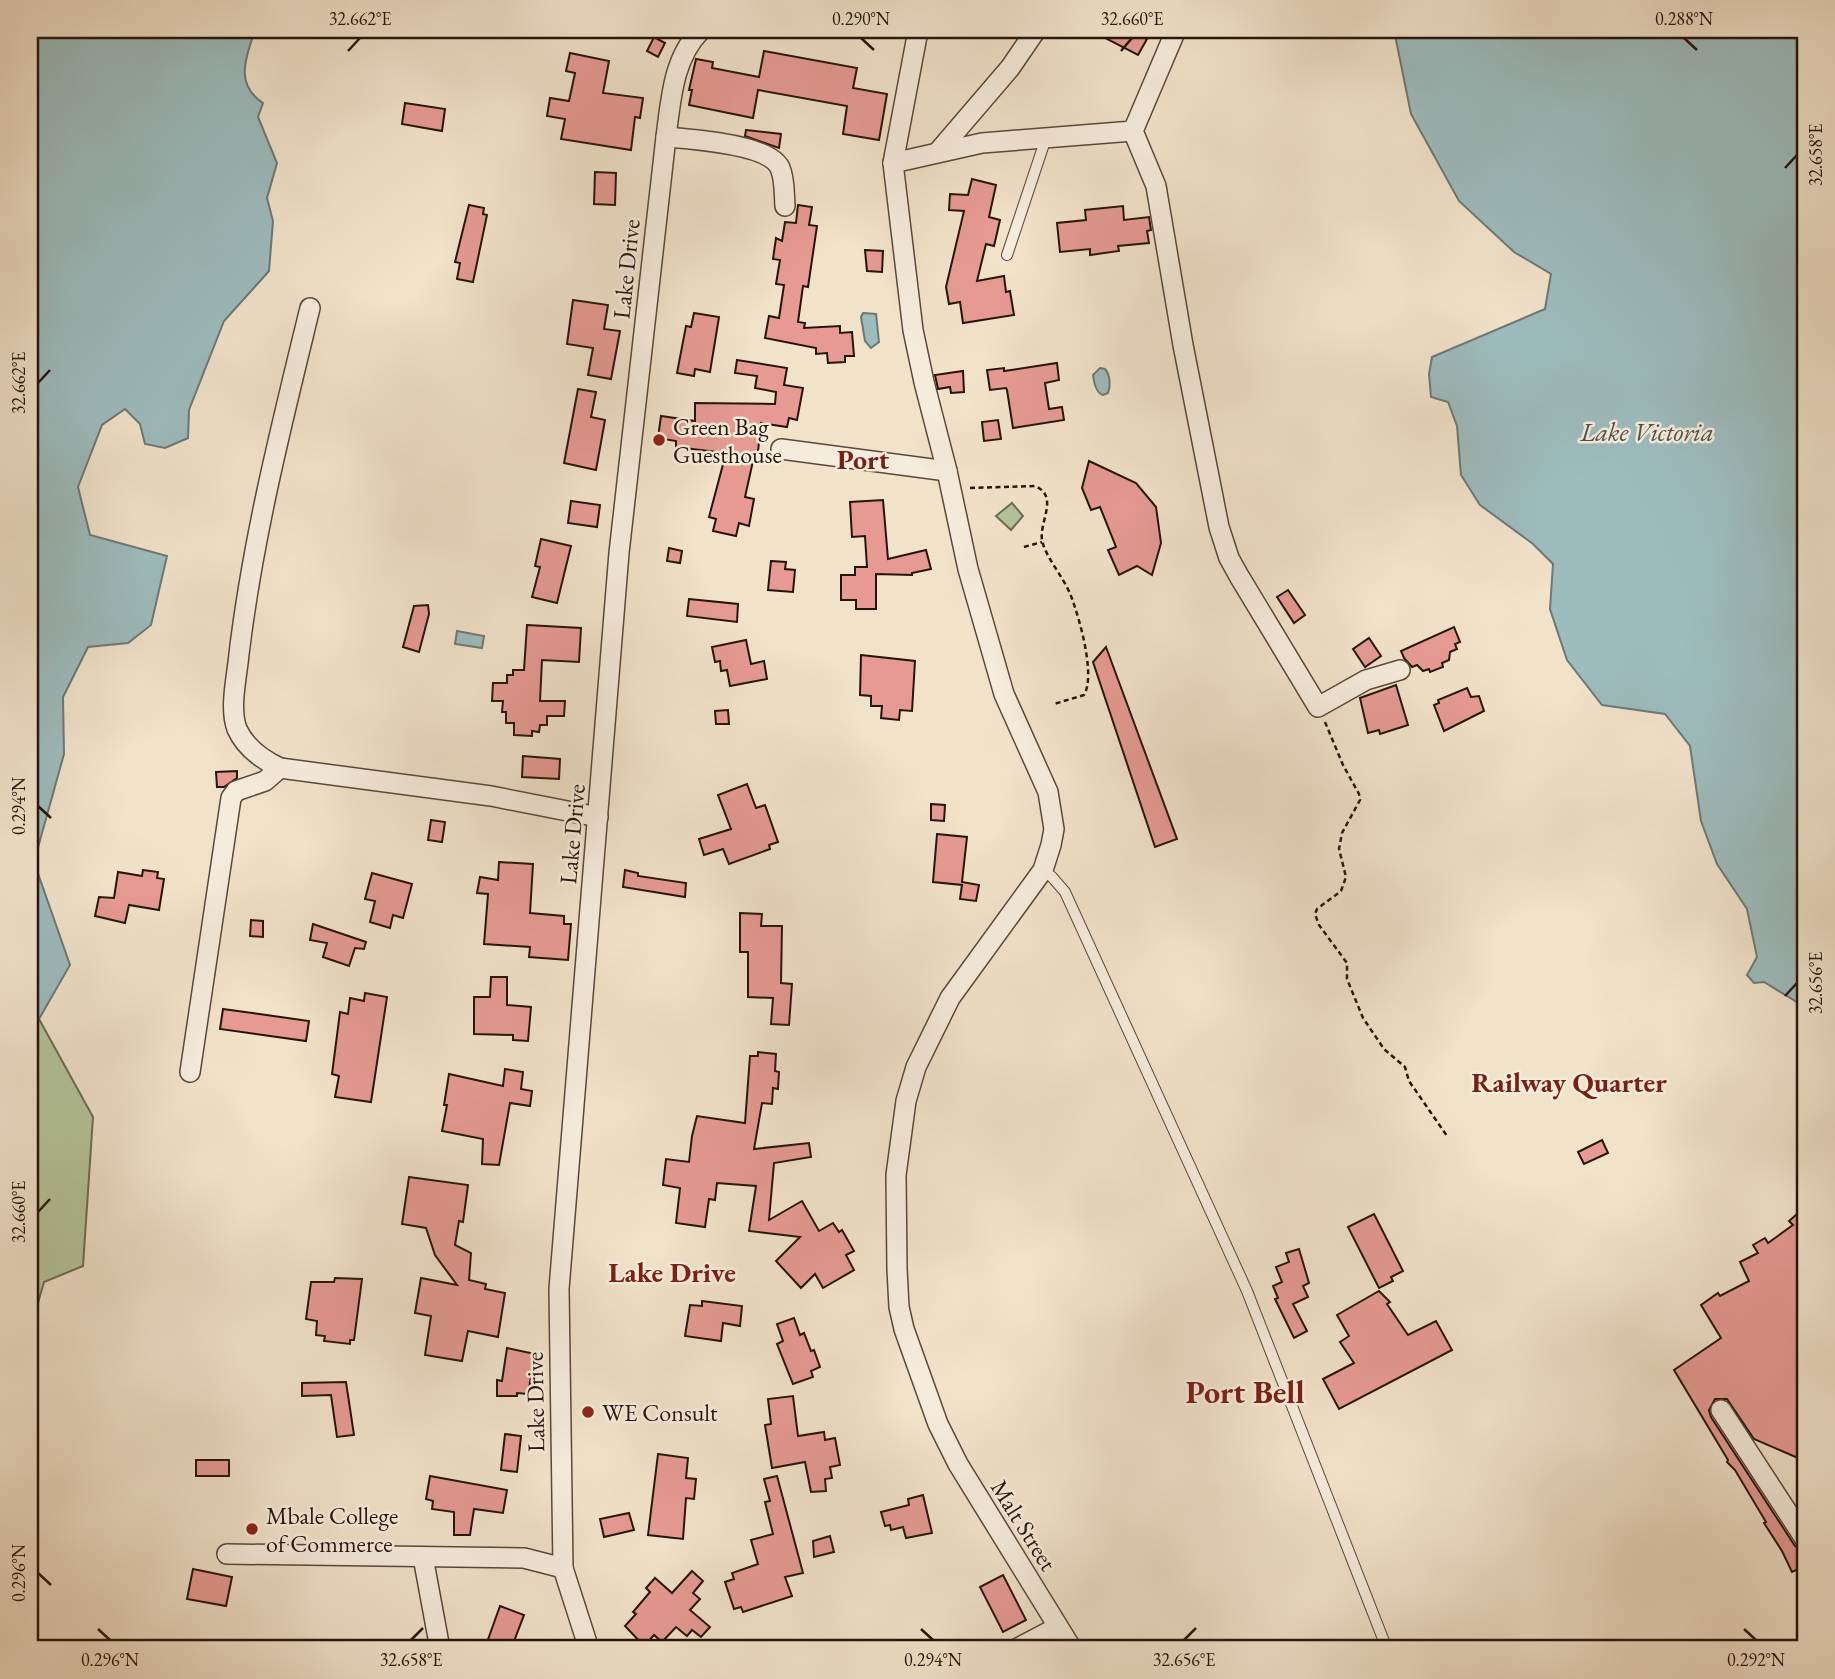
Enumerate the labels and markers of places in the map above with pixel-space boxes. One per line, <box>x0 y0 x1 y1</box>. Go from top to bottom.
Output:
place label: Green Bag Guesthouse <box>673 411 782 470</box>
marker: Green Bag Guesthouse <box>651 432 667 448</box>
place label: WE Consult <box>602 1397 718 1428</box>
marker: WE Consult <box>580 1404 596 1420</box>
place label: Mbale College of Commerce <box>266 1500 398 1559</box>
marker: Mbale College of Commerce <box>244 1521 260 1537</box>

